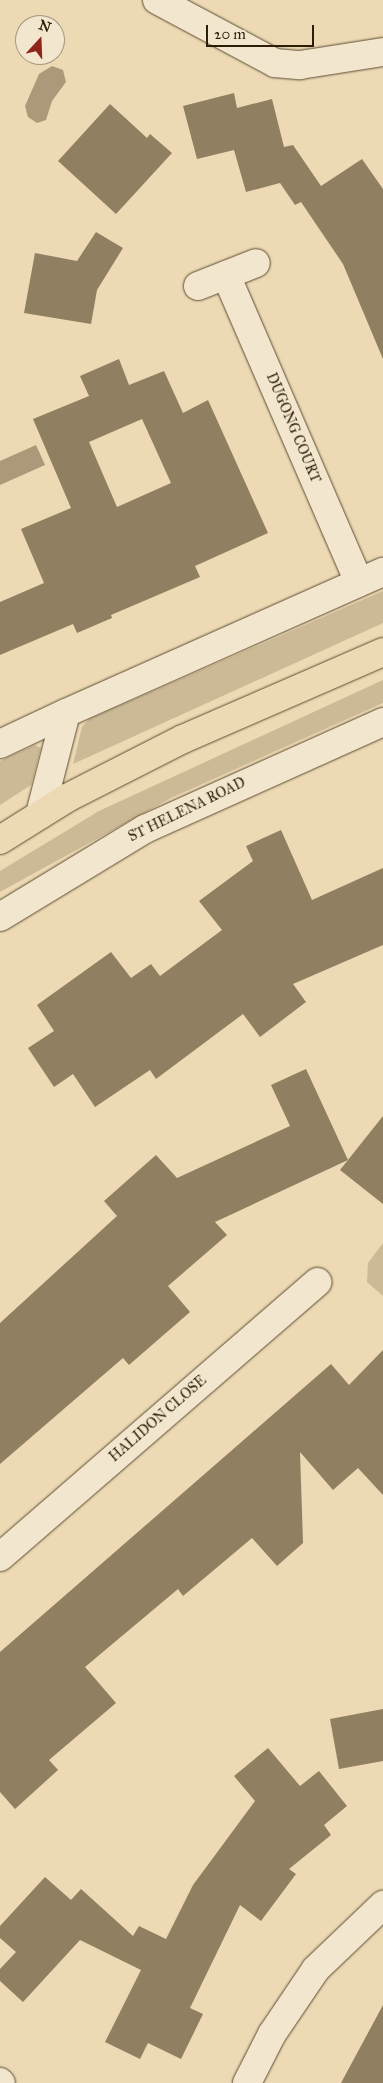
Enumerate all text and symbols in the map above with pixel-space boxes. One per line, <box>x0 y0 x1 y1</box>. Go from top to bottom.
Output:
north arrow <box>15 15 65 65</box>
scale bar <box>208 15 316 47</box>
text: N <box>36 16 53 36</box>
text: 20 m <box>214 25 246 43</box>
street label: DUGONG COURT <box>262 370 324 486</box>
street label: ST HELENA ROAD <box>126 774 248 846</box>
street label: HALIDON CLOSE <box>106 1372 210 1466</box>

